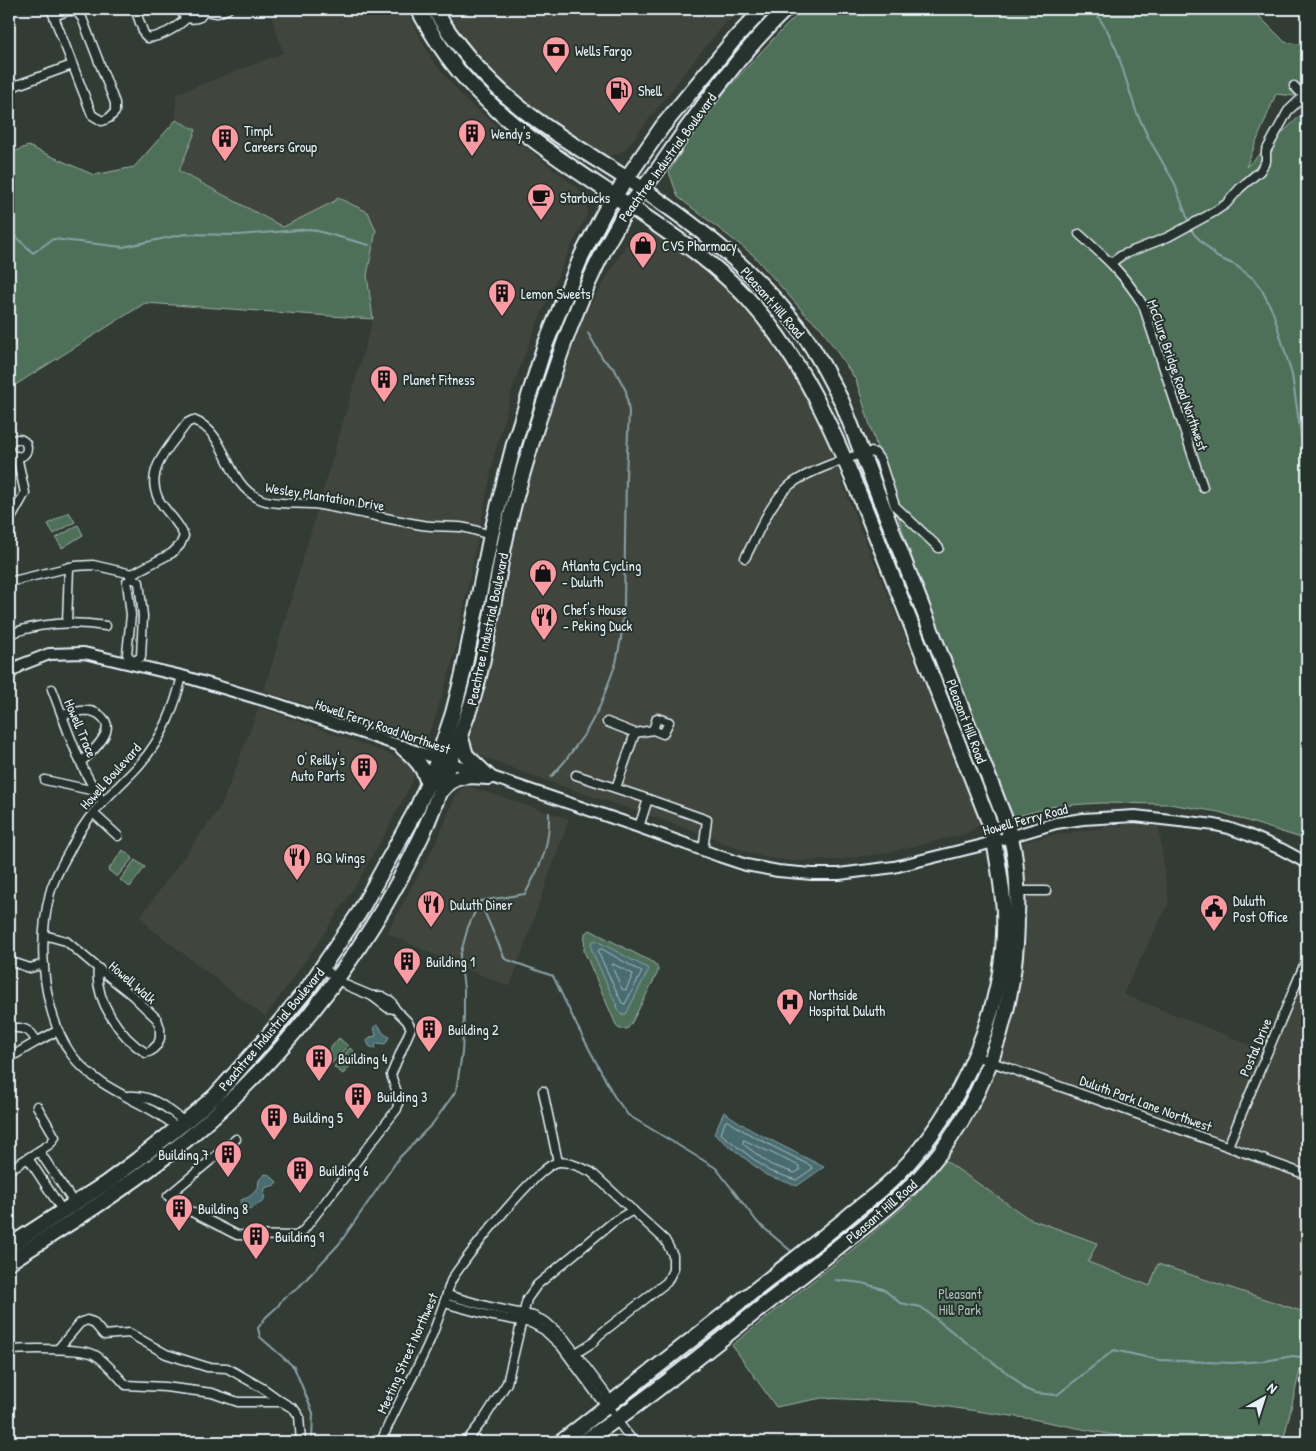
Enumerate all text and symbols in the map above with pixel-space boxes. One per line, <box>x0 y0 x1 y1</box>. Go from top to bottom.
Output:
bank icon: Wells Fargo <box>541 35 571 74</box>
place label: Wells Fargo <box>575 41 632 61</box>
fuel station icon: Shell <box>604 75 634 114</box>
place label: Shell <box>638 81 663 100</box>
street label: Peachtree Industrial Boulevard <box>614 88 721 225</box>
building icon: Wendy's <box>457 118 487 157</box>
place label: Timpl Careers Group <box>244 121 317 157</box>
building icon: Timpl Careers Group <box>210 123 240 162</box>
place label: Wendy's <box>491 124 531 144</box>
cafe icon: Starbucks <box>526 182 556 221</box>
place label: Starbucks <box>560 188 610 207</box>
shop icon: CVS Pharmacy <box>628 230 658 269</box>
place label: CVS Pharmacy <box>662 236 737 256</box>
street label: Pleasant Hill Road <box>737 262 810 342</box>
building icon: Lemon Sweets <box>487 278 517 317</box>
place label: Lemon Sweets <box>521 284 591 303</box>
street label: McClure Bridge Road Northwest <box>1142 297 1213 454</box>
building icon: Planet Fitness <box>369 364 399 403</box>
place label: Planet Fitness <box>403 370 475 389</box>
street label: Wesley Plantation Drive <box>264 477 386 516</box>
street label: Peachtree Industrial Boulevard <box>462 551 513 707</box>
place label: Atlanta Cycling - Duluth <box>562 556 641 591</box>
shop icon: Atlanta Cycling - Duluth <box>528 558 558 597</box>
place label: Chef's House - Peking Duck <box>563 600 633 636</box>
restaurant icon: Chef's House - Peking Duck <box>529 602 559 641</box>
street label: Pleasant Hill Road <box>942 676 992 766</box>
street label: Howell Ferry Road Northwest <box>313 694 453 759</box>
street label: Howell Trace <box>60 696 102 761</box>
street label: Howell Boulevard <box>75 738 145 813</box>
place label: O' Reilly's Auto Parts <box>291 750 345 785</box>
building icon: O' Reilly's Auto Parts <box>349 752 379 791</box>
street label: Howell Ferry Road <box>980 798 1070 840</box>
restaurant icon: BQ Wings <box>282 842 312 881</box>
place label: BQ Wings <box>316 848 365 868</box>
restaurant icon: Duluth Diner <box>416 889 446 928</box>
place label: Duluth Post Office <box>1233 891 1289 926</box>
public building icon: Duluth Post Office <box>1199 893 1229 932</box>
place label: Duluth Diner <box>450 895 513 914</box>
building icon: Building 1 <box>392 946 422 985</box>
place label: Building 1 <box>426 952 475 972</box>
street label: Howell Walk <box>105 956 161 1008</box>
street label: Peachtree Industrial Boulevard <box>214 963 328 1095</box>
place label: Northside Hospital Duluth <box>809 985 885 1021</box>
hospital icon: Northside Hospital Duluth <box>775 987 805 1026</box>
building icon: Building 2 <box>414 1014 444 1053</box>
street label: Postal Drive <box>1234 1015 1276 1079</box>
place label: Building 2 <box>448 1020 499 1040</box>
building icon: Building 4 <box>304 1043 334 1082</box>
place label: Building 4 <box>338 1049 387 1069</box>
street label: Duluth Park Lane Northwest <box>1077 1070 1215 1136</box>
building icon: Building 3 <box>343 1081 373 1120</box>
place label: Building 3 <box>377 1087 427 1107</box>
building icon: Building 5 <box>259 1102 289 1141</box>
place label: Building 5 <box>293 1108 343 1128</box>
building icon: Building 7 <box>213 1139 243 1178</box>
place label: Building 7 <box>158 1145 209 1165</box>
building icon: Building 6 <box>285 1155 315 1194</box>
place label: Building 6 <box>319 1161 369 1181</box>
street label: Pleasant Hill Road <box>841 1174 921 1247</box>
building icon: Building 8 <box>164 1193 194 1232</box>
place label: Building 8 <box>198 1199 248 1219</box>
building icon: Building 9 <box>241 1221 271 1260</box>
place label: Building 9 <box>275 1227 324 1247</box>
park label: Pleasant Hill Park <box>938 1284 982 1319</box>
street label: Meeting Street Northwest <box>372 1289 443 1417</box>
north arrow <box>1238 1374 1288 1424</box>
text: N <box>1264 1378 1282 1398</box>

